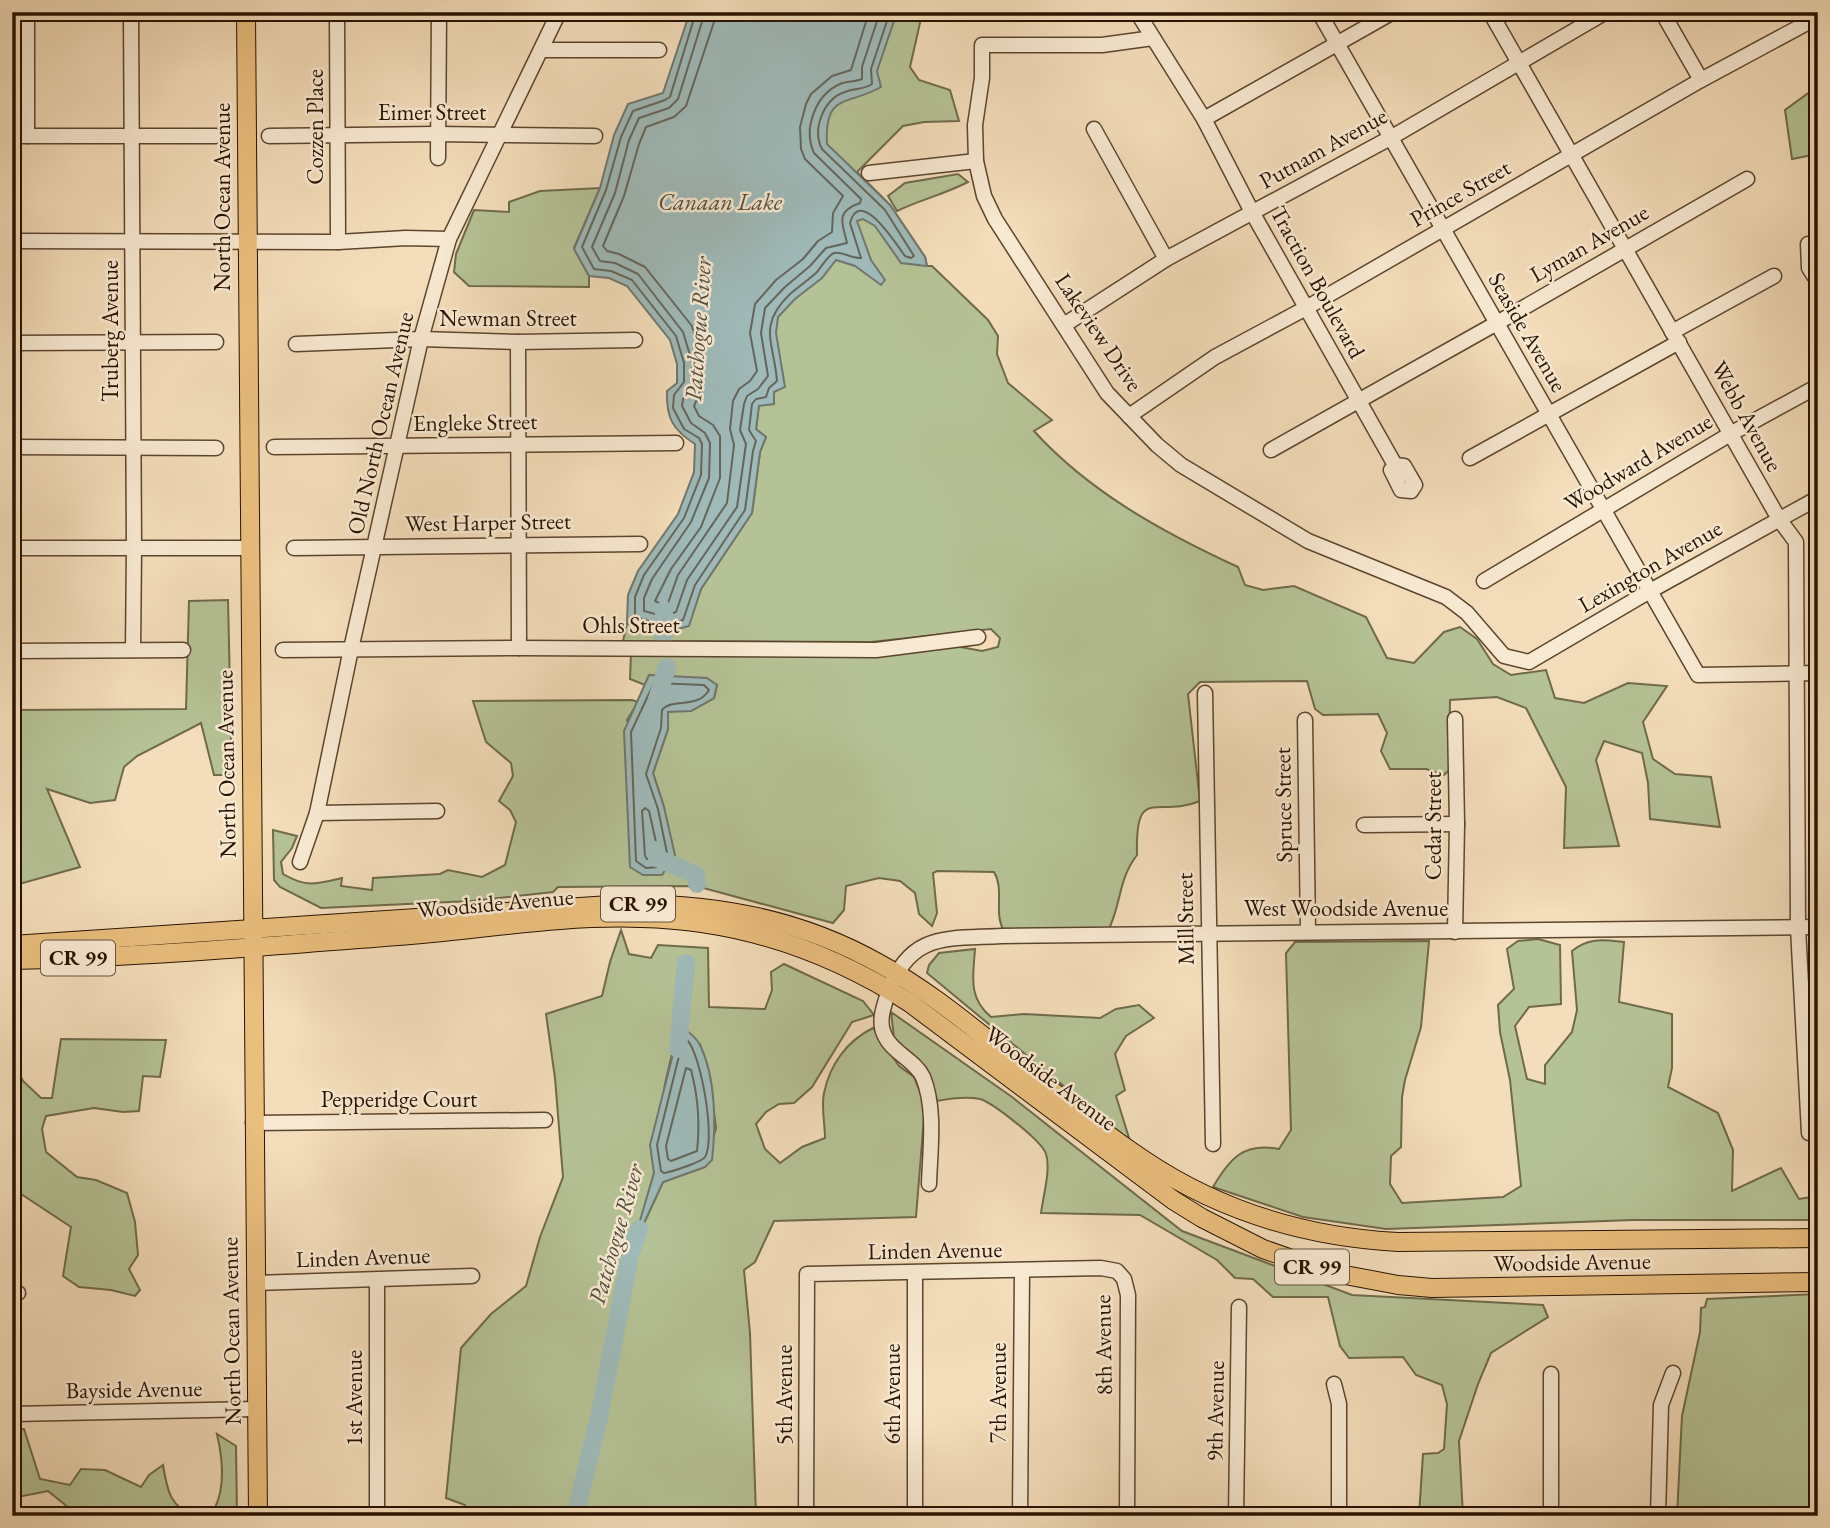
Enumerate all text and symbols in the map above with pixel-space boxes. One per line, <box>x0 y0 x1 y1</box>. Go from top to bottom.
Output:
street label: Cozzen Place <box>300 69 330 185</box>
street label: Eimer Street <box>378 97 487 127</box>
street label: Putnam Avenue <box>1254 100 1392 196</box>
street label: North Ocean Avenue <box>207 103 237 291</box>
street label: Prince Street <box>1404 152 1516 234</box>
water label: Canaan Lake <box>658 186 783 217</box>
street label: Lyman Avenue <box>1524 197 1654 289</box>
street label: Traction Boulevard <box>1264 200 1373 364</box>
water label: Patchogue River <box>677 254 718 402</box>
street label: Truberg Avenue <box>95 260 125 402</box>
street label: Lakeview Drive <box>1048 267 1150 397</box>
street label: Seaside Avenue <box>1482 267 1574 397</box>
street label: Newman Street <box>439 303 577 333</box>
street label: Old North Ocean Avenue <box>340 309 420 537</box>
street label: Webb Avenue <box>1704 355 1790 477</box>
street label: Engleke Street <box>412 406 538 438</box>
street label: Woodward Avenue <box>1558 406 1718 518</box>
street label: West Harper Street <box>405 506 572 538</box>
street label: Lexington Avenue <box>1573 513 1727 619</box>
street label: Ohls Street <box>582 610 681 640</box>
street label: North Ocean Avenue <box>209 670 243 858</box>
street label: Spruce Street <box>1267 746 1299 863</box>
street label: Cedar Street <box>1418 771 1448 880</box>
street label: Mill Street <box>1169 872 1201 966</box>
street label: Woodside Avenue <box>415 881 575 925</box>
road number: CR 99 <box>601 886 675 922</box>
street label: West Woodside Avenue <box>1244 893 1448 923</box>
road number: CR 99 <box>41 940 115 976</box>
street label: Woodside Avenue <box>979 1019 1123 1137</box>
street label: Pepperidge Court <box>321 1084 478 1114</box>
water label: Patchogue River <box>581 1158 651 1308</box>
street label: Linden Avenue <box>867 1234 1003 1266</box>
street label: North Ocean Avenue <box>214 1237 248 1425</box>
street label: Linden Avenue <box>295 1240 431 1274</box>
street label: Woodside Avenue <box>1493 1246 1651 1278</box>
road number: CR 99 <box>1275 1250 1349 1284</box>
street label: 8th Avenue <box>1087 1294 1119 1396</box>
street label: 7th Avenue <box>983 1343 1013 1443</box>
street label: 6th Avenue <box>877 1344 907 1444</box>
street label: 5th Avenue <box>769 1345 799 1445</box>
street label: 1st Avenue <box>339 1350 369 1446</box>
street label: 9th Avenue <box>1199 1360 1231 1462</box>
street label: Bayside Avenue <box>65 1373 203 1405</box>

